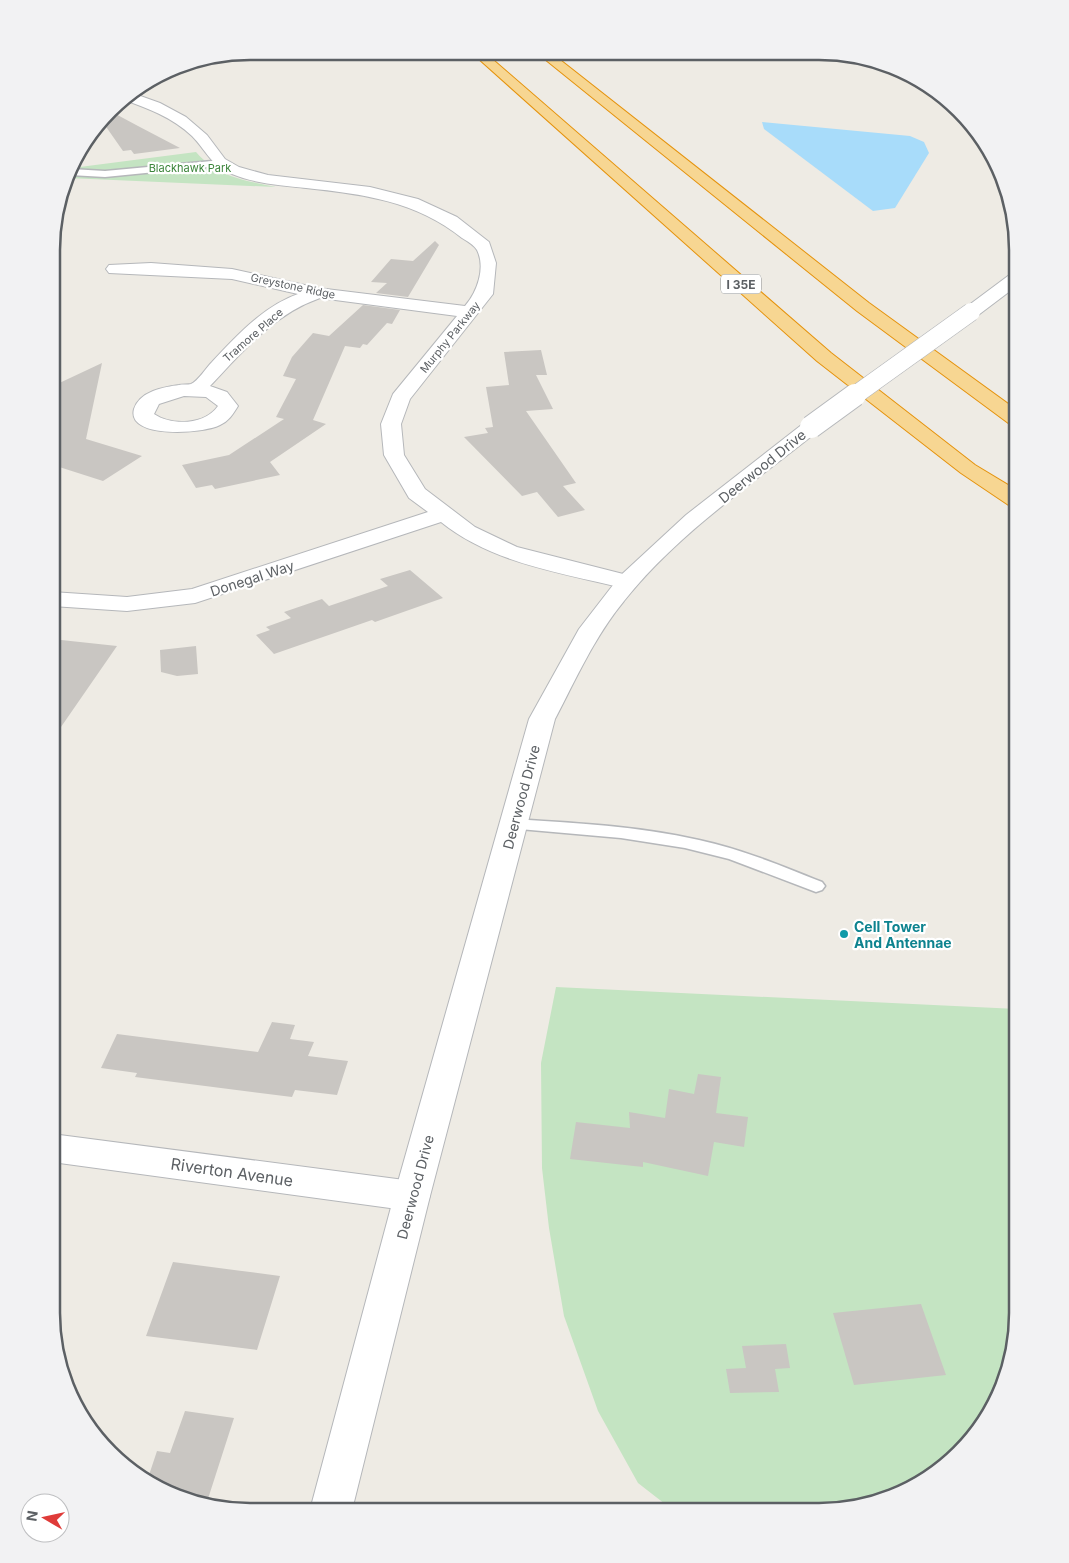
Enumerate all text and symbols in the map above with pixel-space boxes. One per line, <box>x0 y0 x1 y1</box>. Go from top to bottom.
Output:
park label: Blackhawk Park <box>149 161 231 175</box>
street label: Greystone Ridge <box>249 270 337 302</box>
road number: I 35E <box>721 274 761 294</box>
street label: Murphy Parkway <box>417 298 483 376</box>
street label: Tramore Place <box>220 305 286 365</box>
street label: Deerwood Drive <box>715 426 809 506</box>
street label: Donegal Way <box>208 556 296 600</box>
street label: Deerwood Drive <box>499 743 543 851</box>
place label: Cell Tower And Antennae <box>854 918 952 951</box>
marker: Cell Tower And Antennae <box>838 928 850 940</box>
street label: Deerwood Drive <box>393 1133 437 1241</box>
street label: Riverton Avenue <box>170 1154 294 1190</box>
north arrow <box>20 1493 70 1543</box>
text: N <box>22 1509 41 1522</box>

